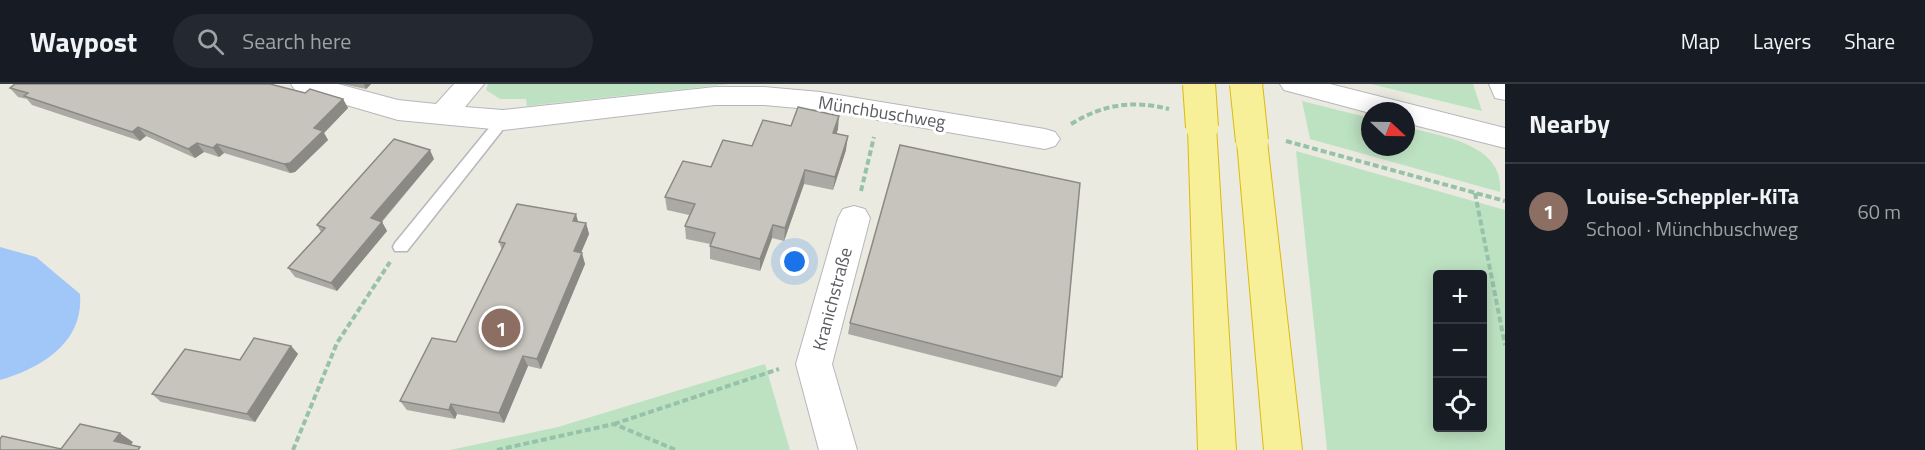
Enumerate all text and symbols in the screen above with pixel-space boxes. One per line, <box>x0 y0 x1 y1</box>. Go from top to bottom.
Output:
search box <box>173 14 593 68</box>
text: Waypost <box>30 20 137 63</box>
text: Search here <box>242 24 351 58</box>
icon: search <box>194 25 227 58</box>
text: Map <box>1681 25 1720 57</box>
text: Layers <box>1753 25 1811 57</box>
text: Share <box>1844 25 1895 57</box>
street label: Münchbuschweg <box>816 89 948 135</box>
north arrow <box>1361 102 1415 156</box>
text: Nearby <box>1529 104 1610 143</box>
text: Louise-Scheppler-KiTa <box>1586 179 1799 213</box>
text: 1 <box>1543 196 1554 227</box>
text: 60 m <box>1857 196 1901 227</box>
text: School · Münchbuschweg <box>1586 213 1798 244</box>
street label: Kranichstraße <box>805 244 859 354</box>
your location <box>780 247 809 276</box>
map controls <box>1433 270 1487 432</box>
button: + <box>1433 270 1487 324</box>
pin: 1 <box>482 306 520 350</box>
button: − <box>1433 324 1487 378</box>
button: locate <box>1433 378 1487 432</box>

